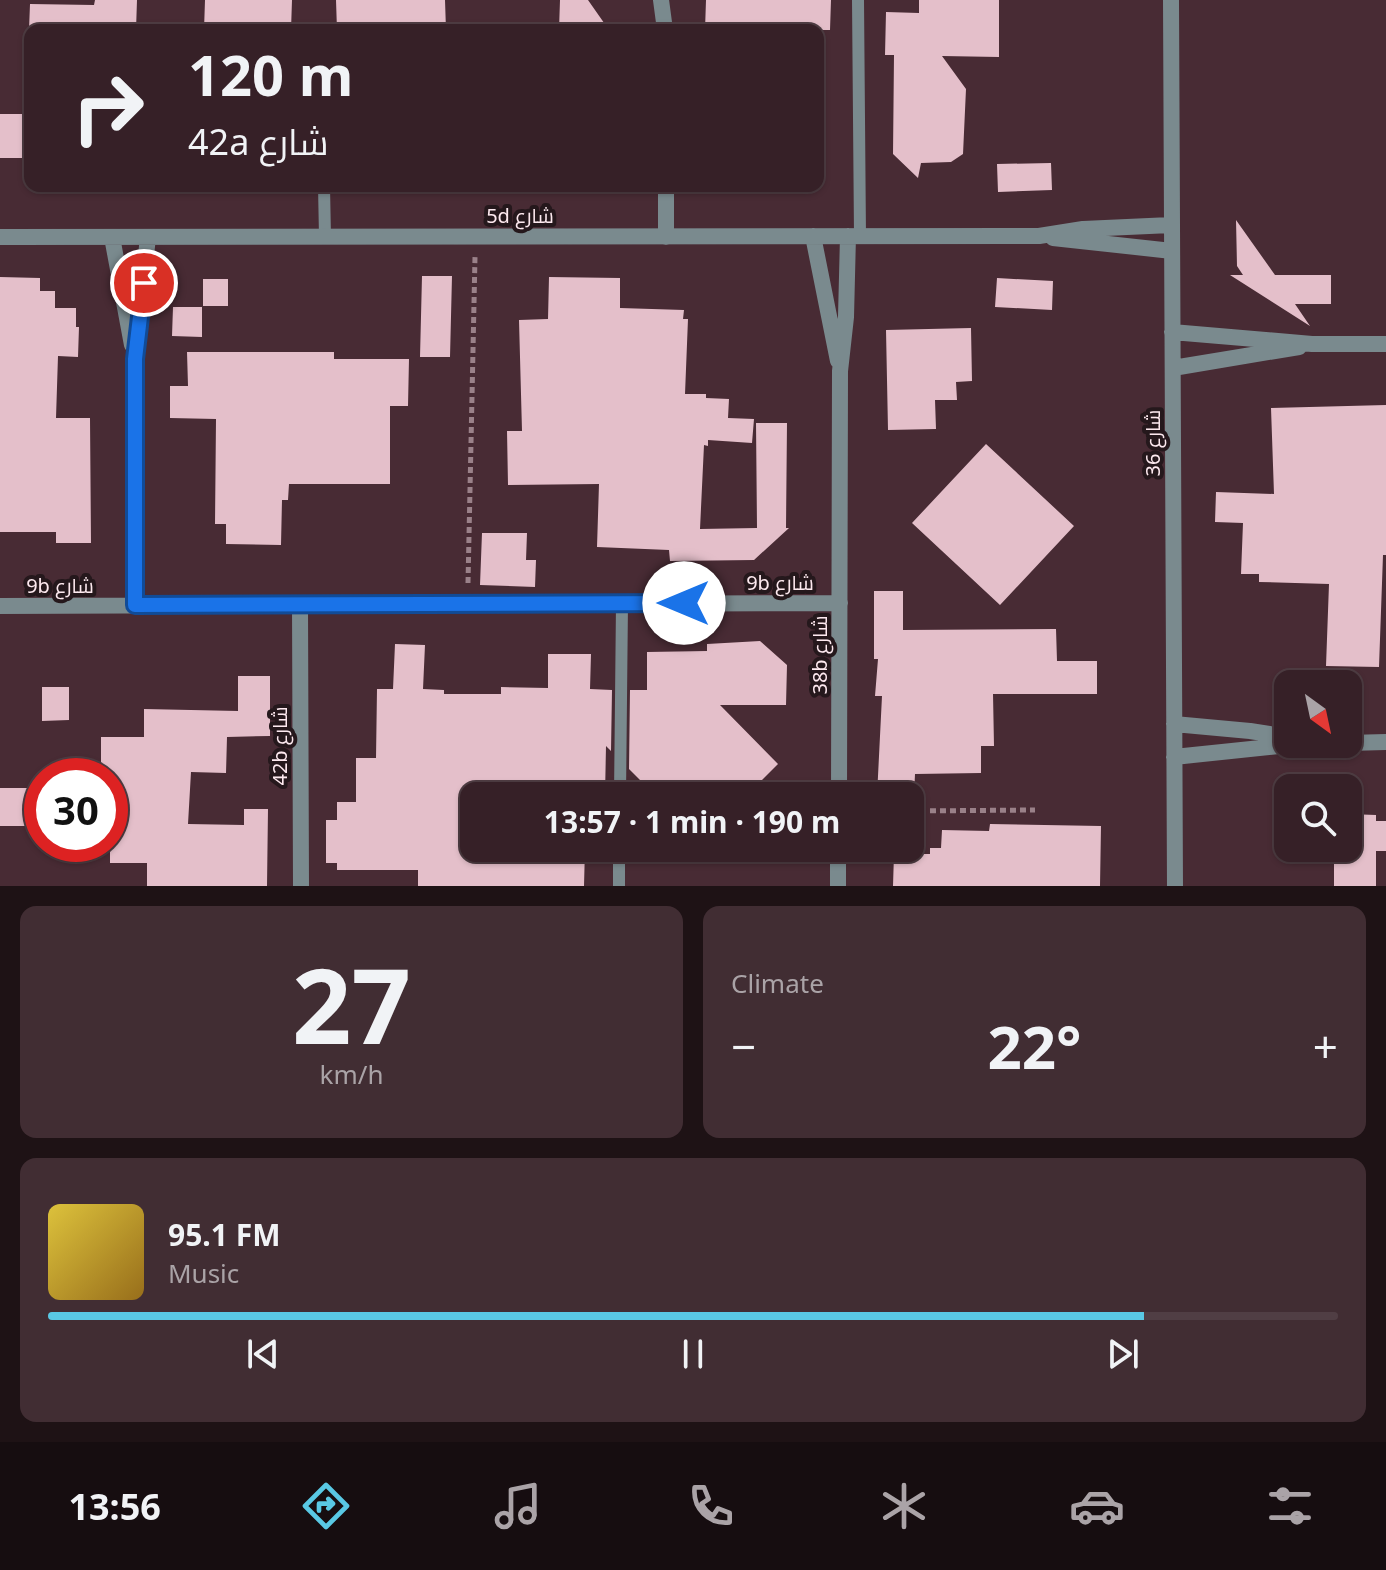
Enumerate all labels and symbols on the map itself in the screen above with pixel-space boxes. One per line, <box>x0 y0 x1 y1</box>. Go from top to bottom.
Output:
street label: 5d شارع <box>486 202 554 230</box>
pin <box>110 249 178 317</box>
street label: شارع 36 <box>1139 410 1167 476</box>
position arrow <box>642 561 726 645</box>
street label: 9b شارع <box>746 569 814 597</box>
street label: 9b شارع <box>26 572 94 600</box>
street label: 38b شارع <box>806 615 834 695</box>
north arrow <box>1274 670 1362 758</box>
street label: 42b شارع <box>266 706 294 786</box>
speed limit sign: 30 <box>24 758 128 862</box>

